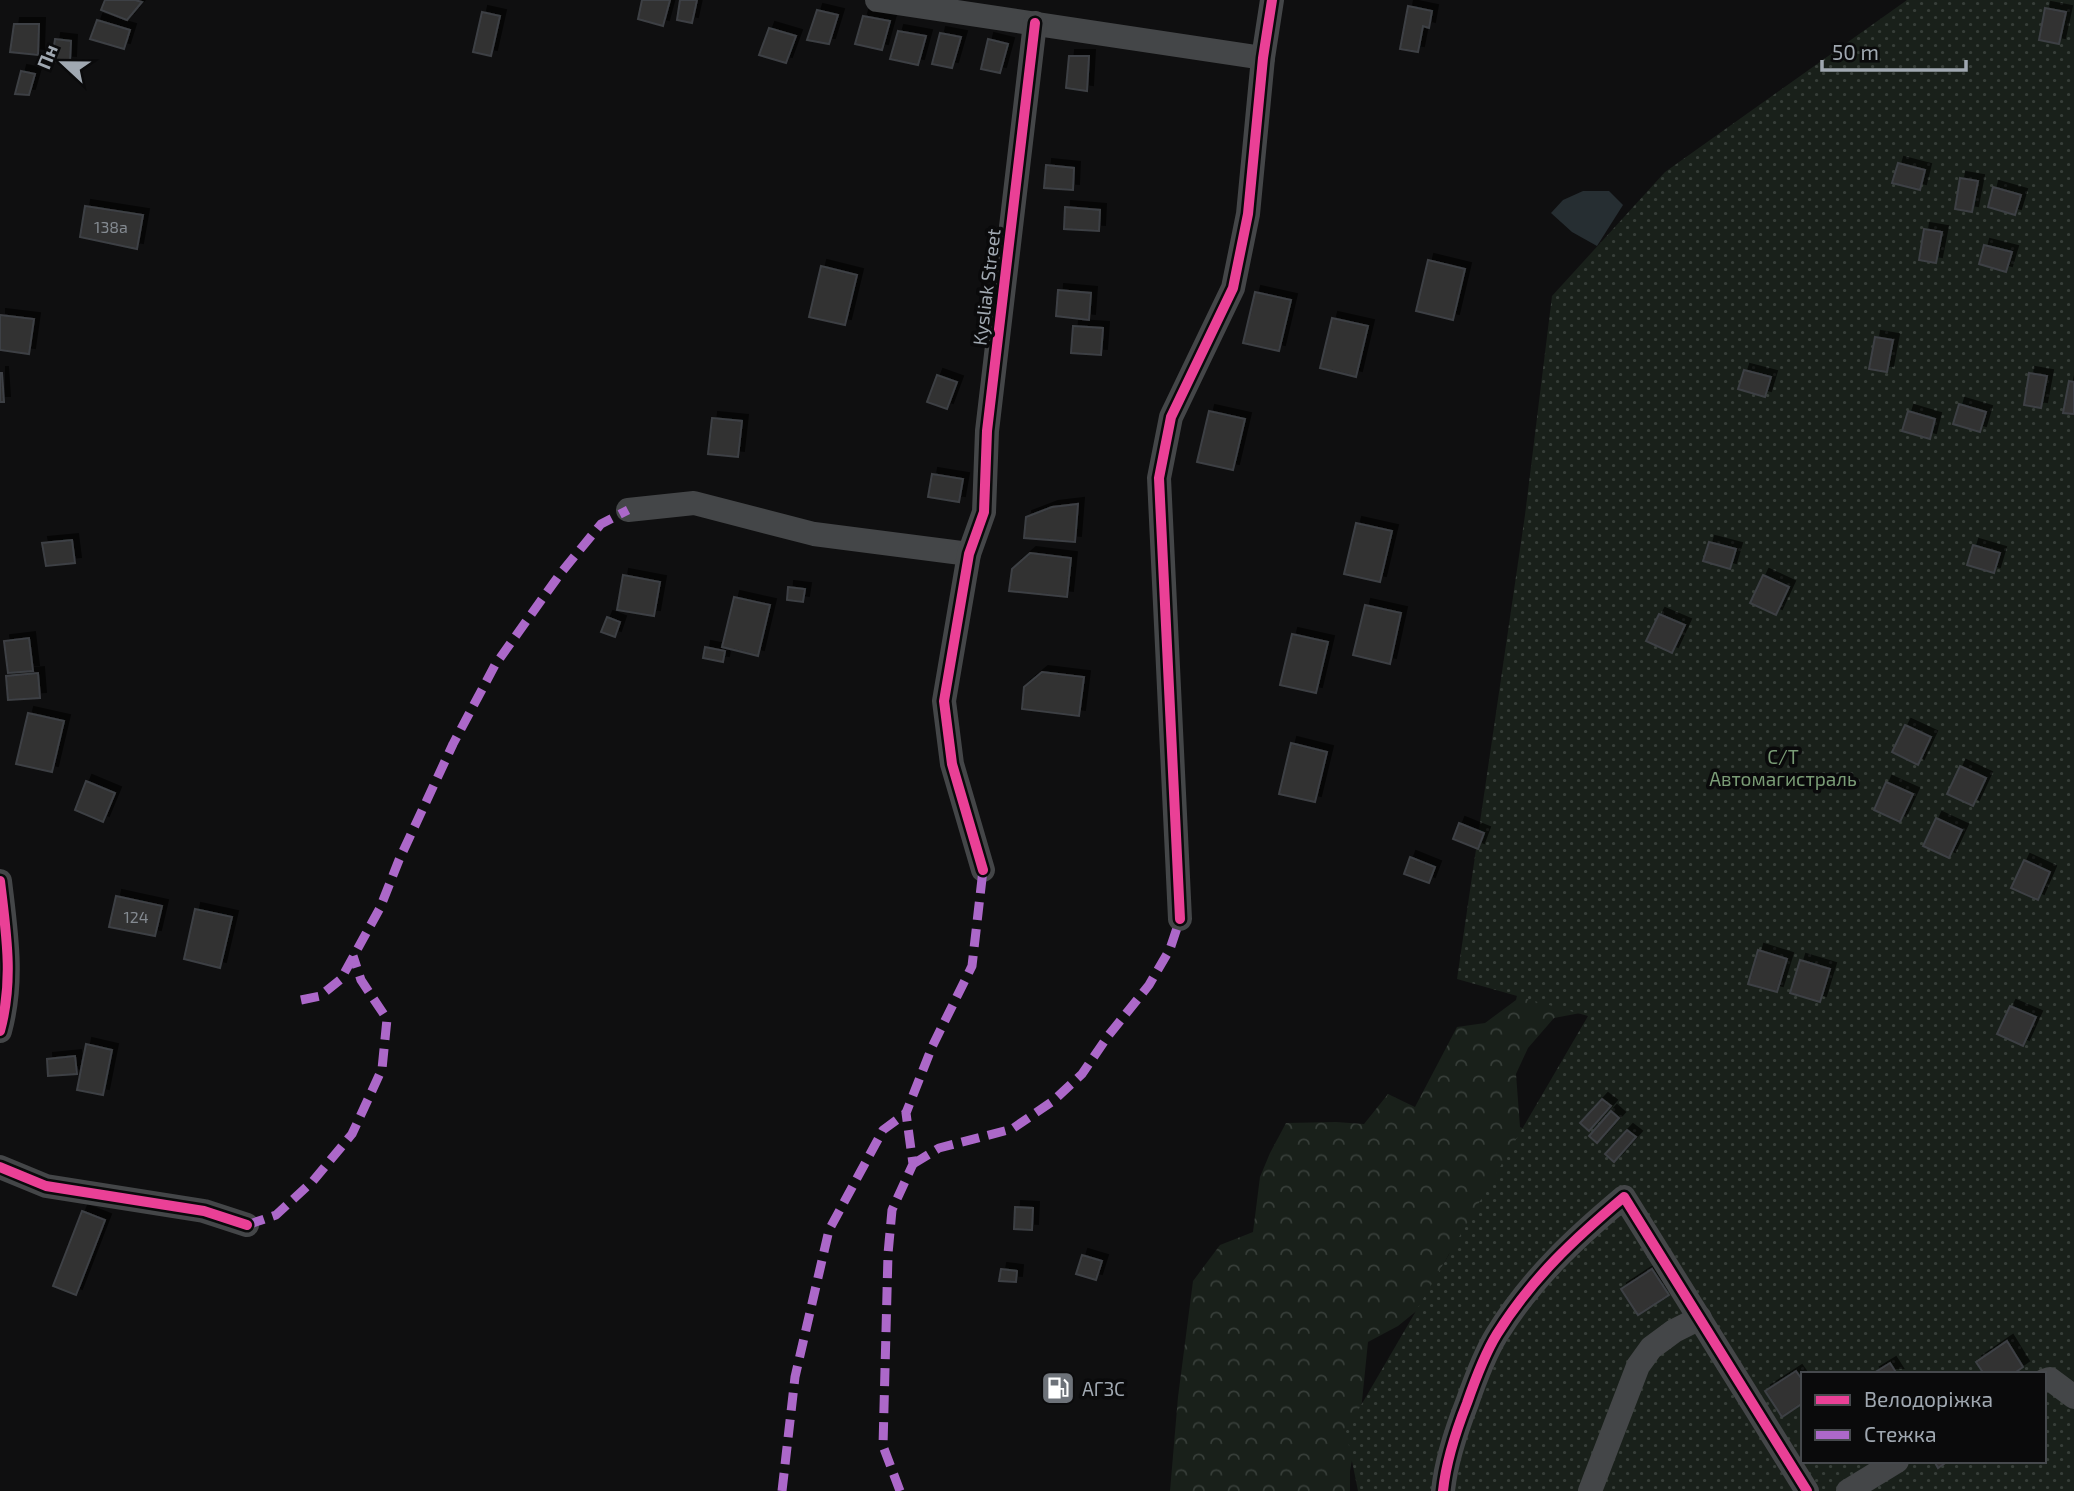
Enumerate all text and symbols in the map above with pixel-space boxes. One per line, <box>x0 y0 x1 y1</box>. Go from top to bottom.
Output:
north arrow <box>28 28 98 98</box>
scale bar <box>1822 28 1966 72</box>
text: 50 m <box>1832 39 1879 64</box>
text: Пн <box>31 41 62 72</box>
house number: 138а <box>94 217 128 236</box>
street label: Kysliak Street <box>967 227 1005 347</box>
park label: С/Т Автомагистраль <box>1709 745 1857 790</box>
house number: 124 <box>123 907 149 926</box>
fuel station icon: АГЗС <box>1039 1369 1077 1407</box>
legend <box>1801 1372 2046 1463</box>
place label: АГЗС <box>1082 1377 1125 1400</box>
text: Велодоріжка <box>1864 1386 1993 1411</box>
text: Стежка <box>1864 1421 1937 1446</box>

